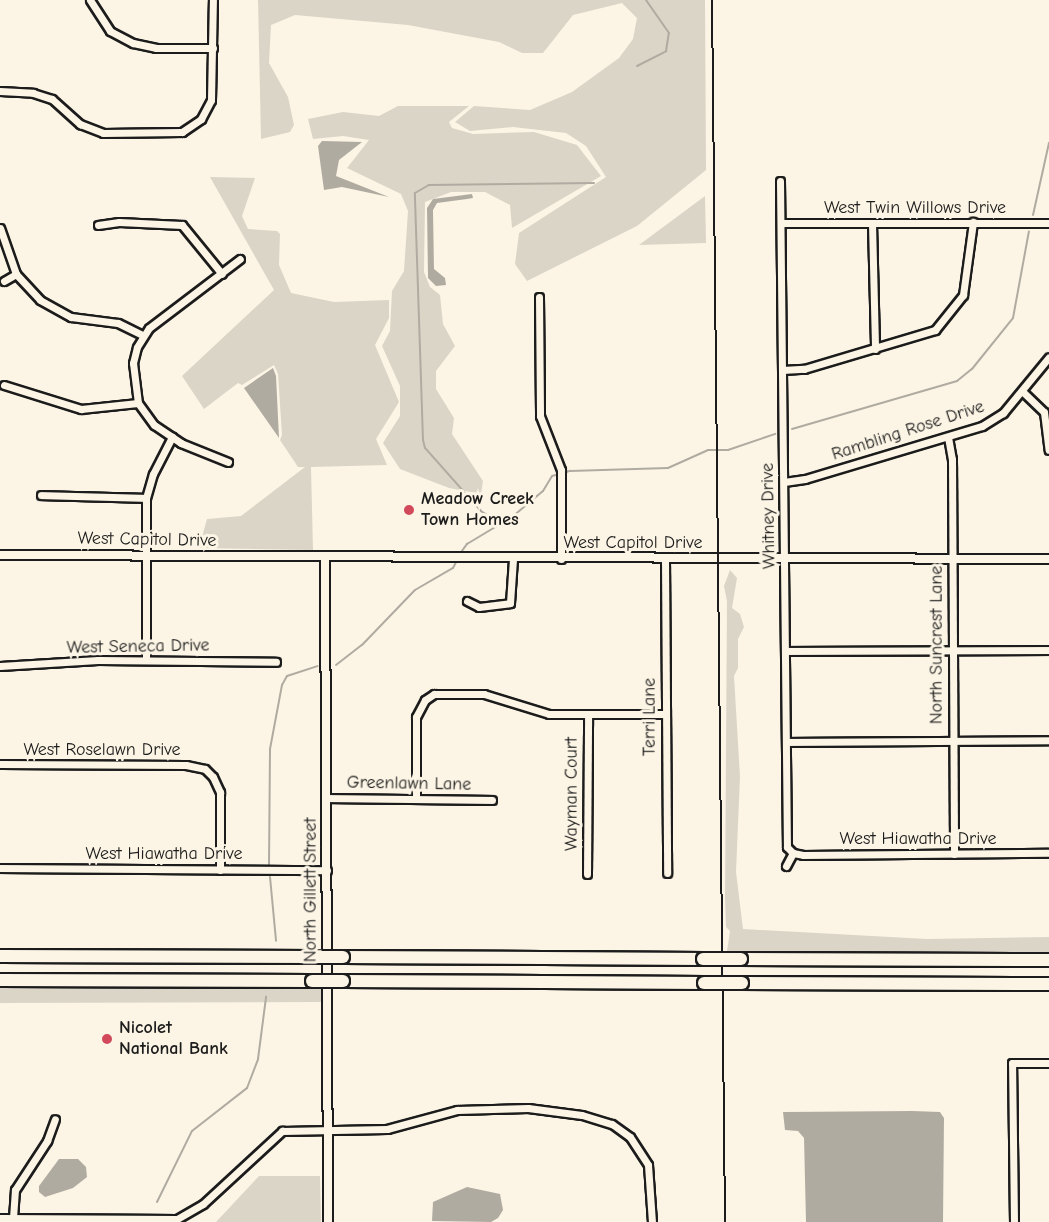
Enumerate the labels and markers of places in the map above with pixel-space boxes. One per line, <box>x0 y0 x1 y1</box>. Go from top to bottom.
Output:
place label: Meadow Creek Town Homes <box>421 489 534 532</box>
marker: Meadow Creek Town Homes <box>402 503 416 517</box>
place label: Nicolet National Bank <box>119 1018 228 1060</box>
marker: Nicolet National Bank <box>100 1032 114 1046</box>

